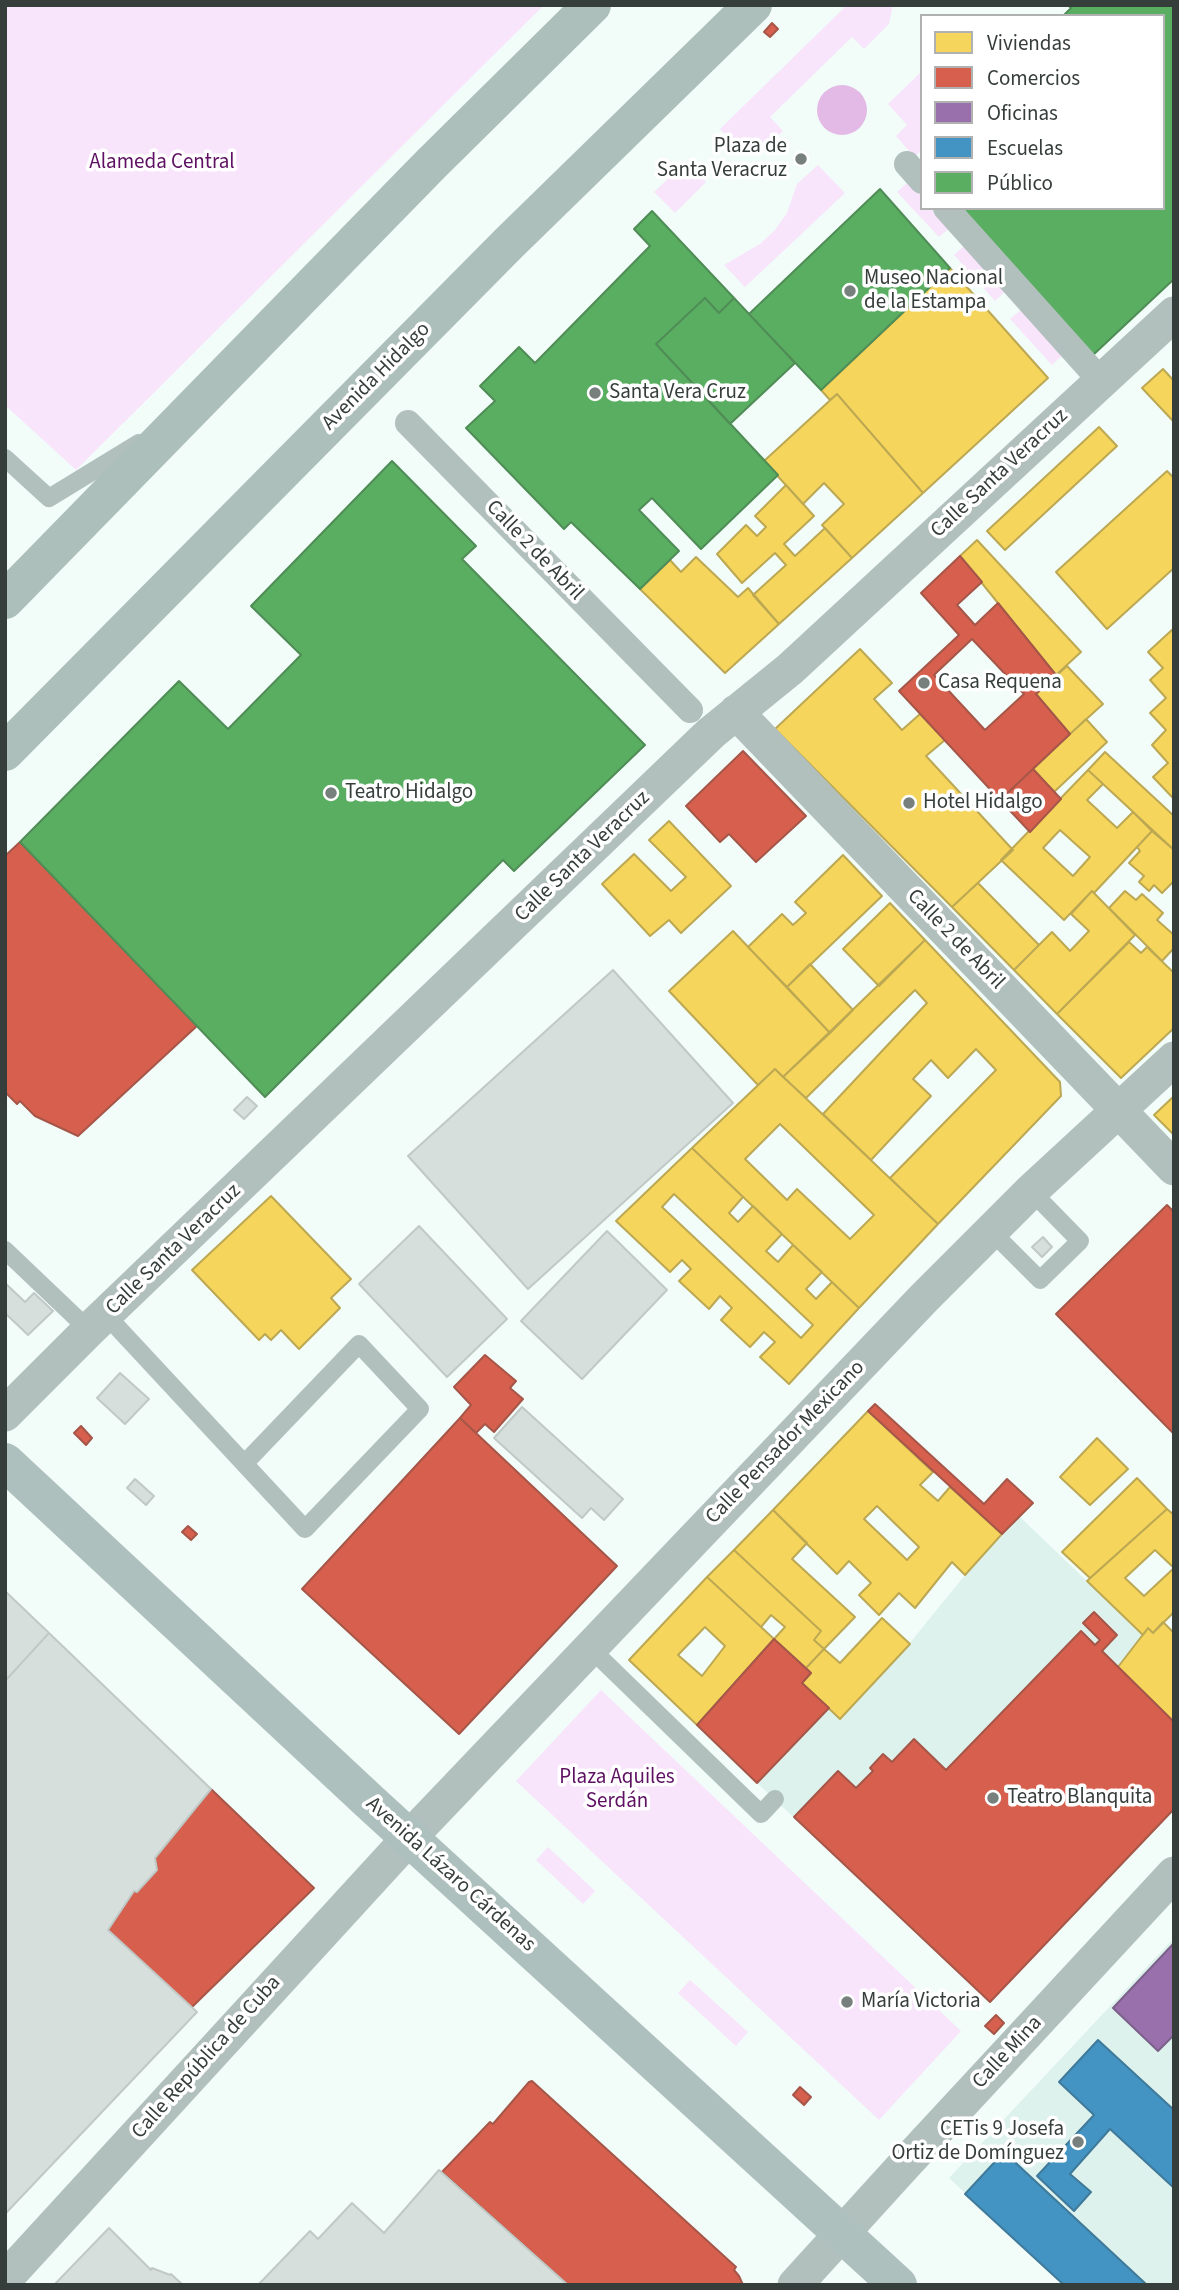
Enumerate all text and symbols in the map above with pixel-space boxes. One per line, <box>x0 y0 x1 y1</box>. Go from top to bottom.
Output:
legend <box>920 14 1165 210</box>
text: Viviendas <box>987 28 1071 58</box>
text: Comercios <box>987 63 1080 93</box>
text: Oficinas <box>987 98 1058 128</box>
text: Escuelas <box>987 133 1063 163</box>
place label: Plaza de Santa Veracruz <box>657 134 787 184</box>
park label: Alameda Central <box>89 150 235 176</box>
marker: Plaza de Santa Veracruz <box>793 151 809 167</box>
text: Público <box>987 168 1053 198</box>
place label: Museo Nacional de la Estampa <box>864 266 1003 316</box>
marker: Museo Nacional de la Estampa <box>842 283 858 299</box>
street label: Avenida Hidalgo <box>318 318 436 436</box>
place label: Santa Vera Cruz <box>609 380 746 406</box>
marker: Santa Vera Cruz <box>587 385 603 401</box>
street label: Calle Santa Veracruz <box>926 404 1074 544</box>
street label: Calle 2 de Abril <box>480 496 588 606</box>
place label: Casa Requena <box>938 670 1062 696</box>
marker: Casa Requena <box>916 675 932 691</box>
place label: Teatro Hidalgo <box>345 780 473 806</box>
marker: Teatro Hidalgo <box>323 785 339 801</box>
street label: Calle Santa Veracruz <box>510 786 656 928</box>
place label: Hotel Hidalgo <box>923 790 1043 816</box>
marker: Hotel Hidalgo <box>901 795 917 811</box>
street label: Calle 2 de Abril <box>901 885 1009 995</box>
street label: Calle Santa Veracruz <box>101 1179 247 1321</box>
street label: Calle Pensador Mexicano <box>701 1356 871 1530</box>
park label: Plaza Aquiles Serdán <box>559 1765 675 1815</box>
place label: Teatro Blanquita <box>1007 1785 1152 1811</box>
marker: Teatro Blanquita <box>985 1790 1001 1806</box>
street label: Avenida Lázaro Cárdenas <box>360 1792 540 1958</box>
street label: Calle República de Cuba <box>127 1971 287 2145</box>
place label: María Victoria <box>861 1989 981 2015</box>
marker: María Victoria <box>839 1994 855 2010</box>
street label: Calle Mina <box>968 2011 1048 2095</box>
place label: CETis 9 Josefa Ortiz de Domínguez <box>891 2117 1064 2167</box>
marker: CETis 9 Josefa Ortiz de Domínguez <box>1070 2134 1086 2150</box>

